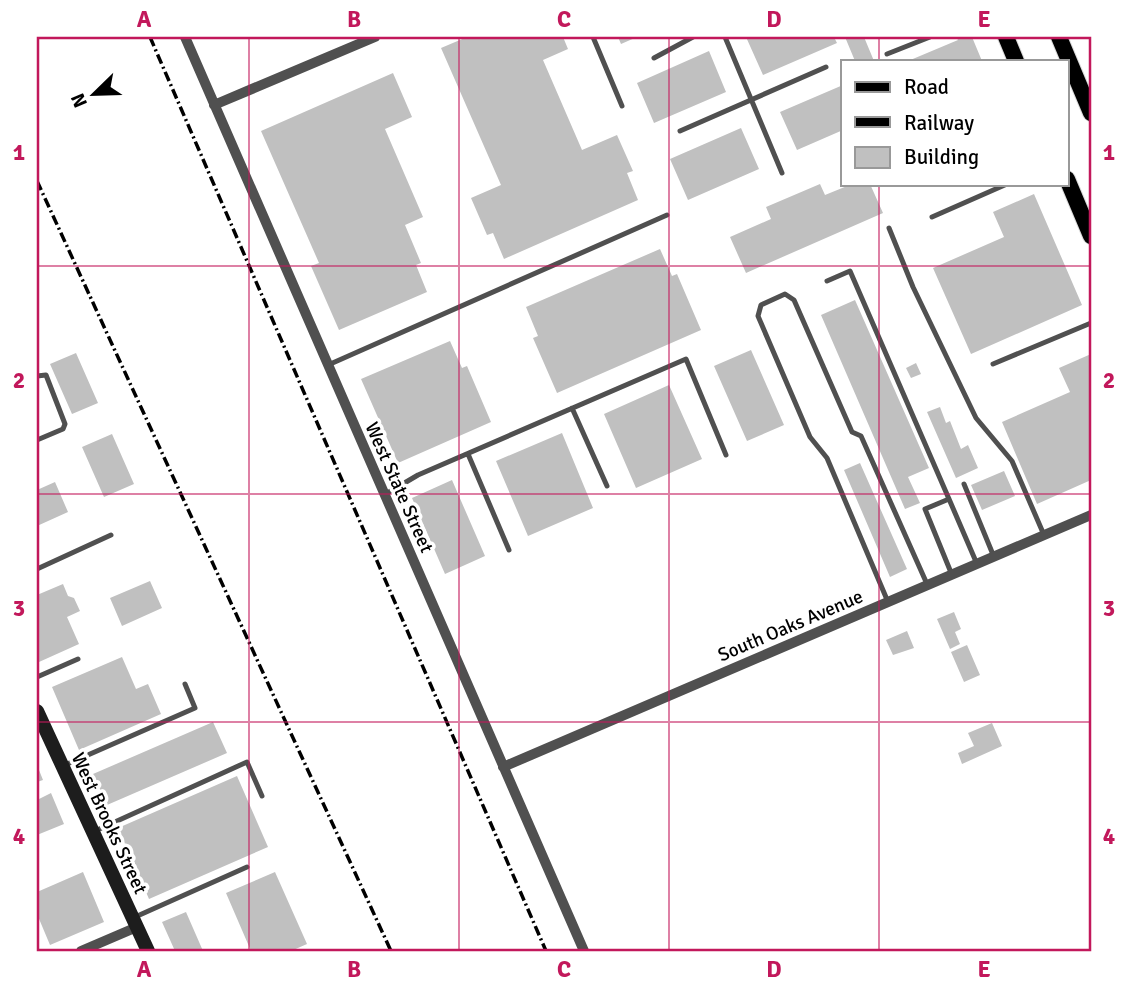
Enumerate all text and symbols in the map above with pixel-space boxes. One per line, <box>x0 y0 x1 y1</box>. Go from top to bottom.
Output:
text: A <box>137 5 152 34</box>
text: B <box>347 5 361 34</box>
text: C <box>557 5 571 34</box>
text: D <box>766 5 782 34</box>
text: E <box>977 5 991 34</box>
north arrow <box>60 60 130 130</box>
legend <box>841 60 1068 186</box>
text: Road <box>904 74 949 100</box>
text: N <box>66 89 93 111</box>
text: Railway <box>904 110 974 136</box>
text: 1 <box>13 138 25 167</box>
text: 1 <box>1103 138 1115 167</box>
text: Building <box>904 144 979 170</box>
text: 2 <box>13 366 25 395</box>
text: 2 <box>1103 366 1115 395</box>
street label: West State Street <box>360 418 439 557</box>
street label: South Oaks Avenue <box>714 585 867 667</box>
text: 3 <box>13 594 25 623</box>
text: 3 <box>1103 594 1115 623</box>
street label: West Brooks Street <box>66 749 152 898</box>
text: 4 <box>13 822 25 851</box>
text: 4 <box>1103 822 1115 851</box>
text: A <box>137 955 152 984</box>
text: B <box>347 955 361 984</box>
text: C <box>557 955 571 984</box>
text: D <box>766 955 782 984</box>
text: E <box>977 955 991 984</box>

